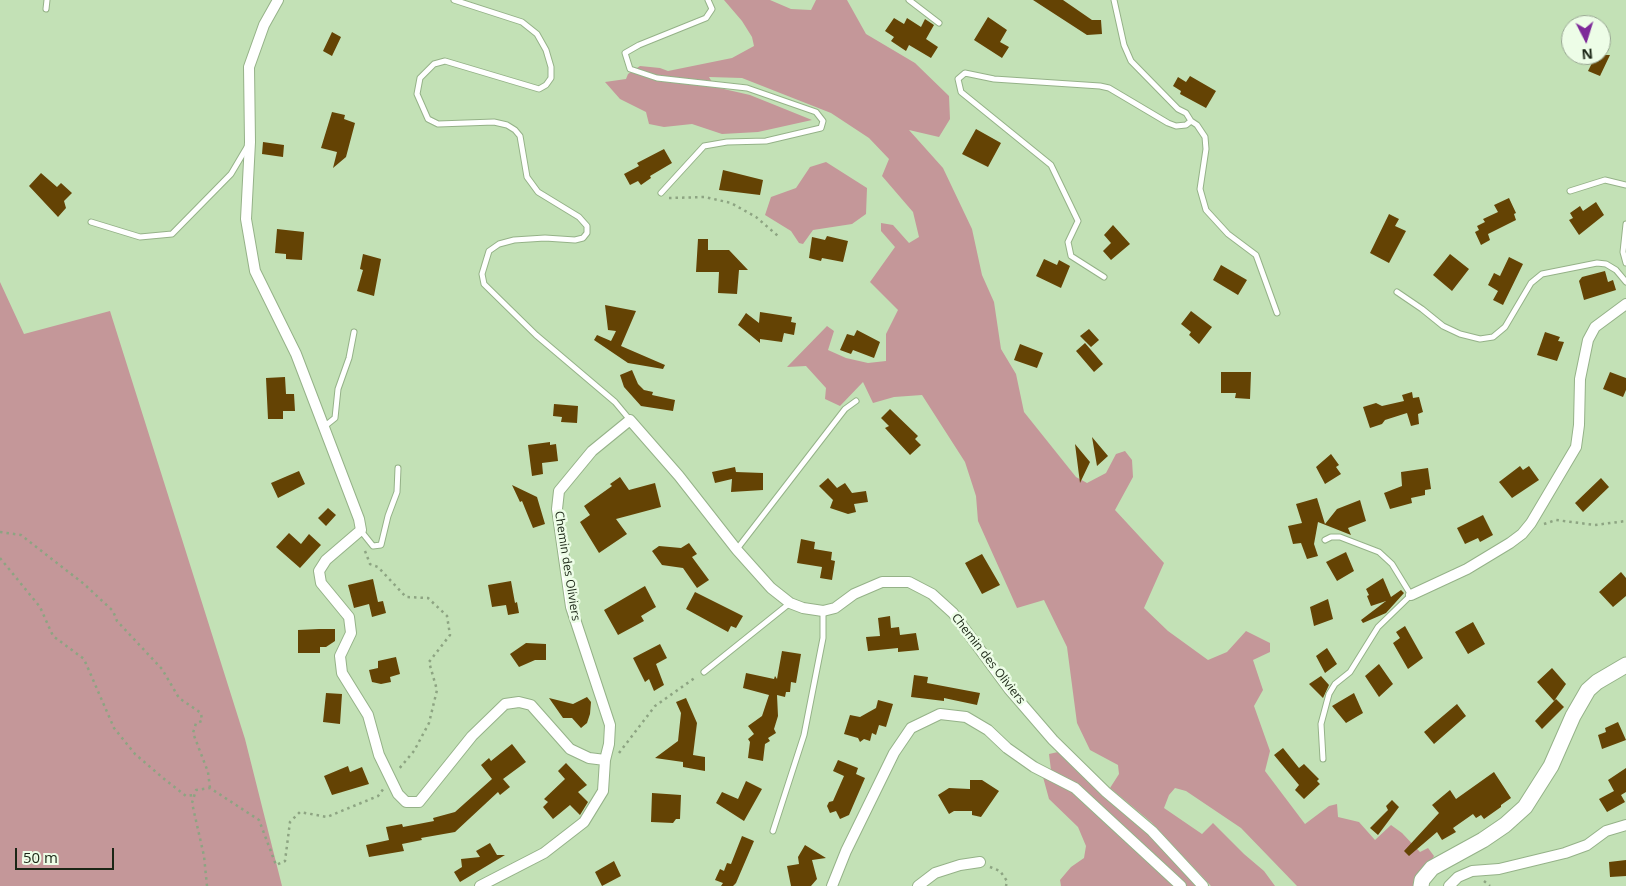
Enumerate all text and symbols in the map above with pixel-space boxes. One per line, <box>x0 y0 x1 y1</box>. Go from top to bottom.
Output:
north arrow <box>1561 15 1611 65</box>
text: N <box>1581 44 1594 64</box>
street label: Chemin des Oliviers <box>551 510 583 622</box>
street label: Chemin des Oliviers <box>948 611 1028 707</box>
scale bar <box>18 838 116 870</box>
text: 50 m <box>23 847 58 867</box>

